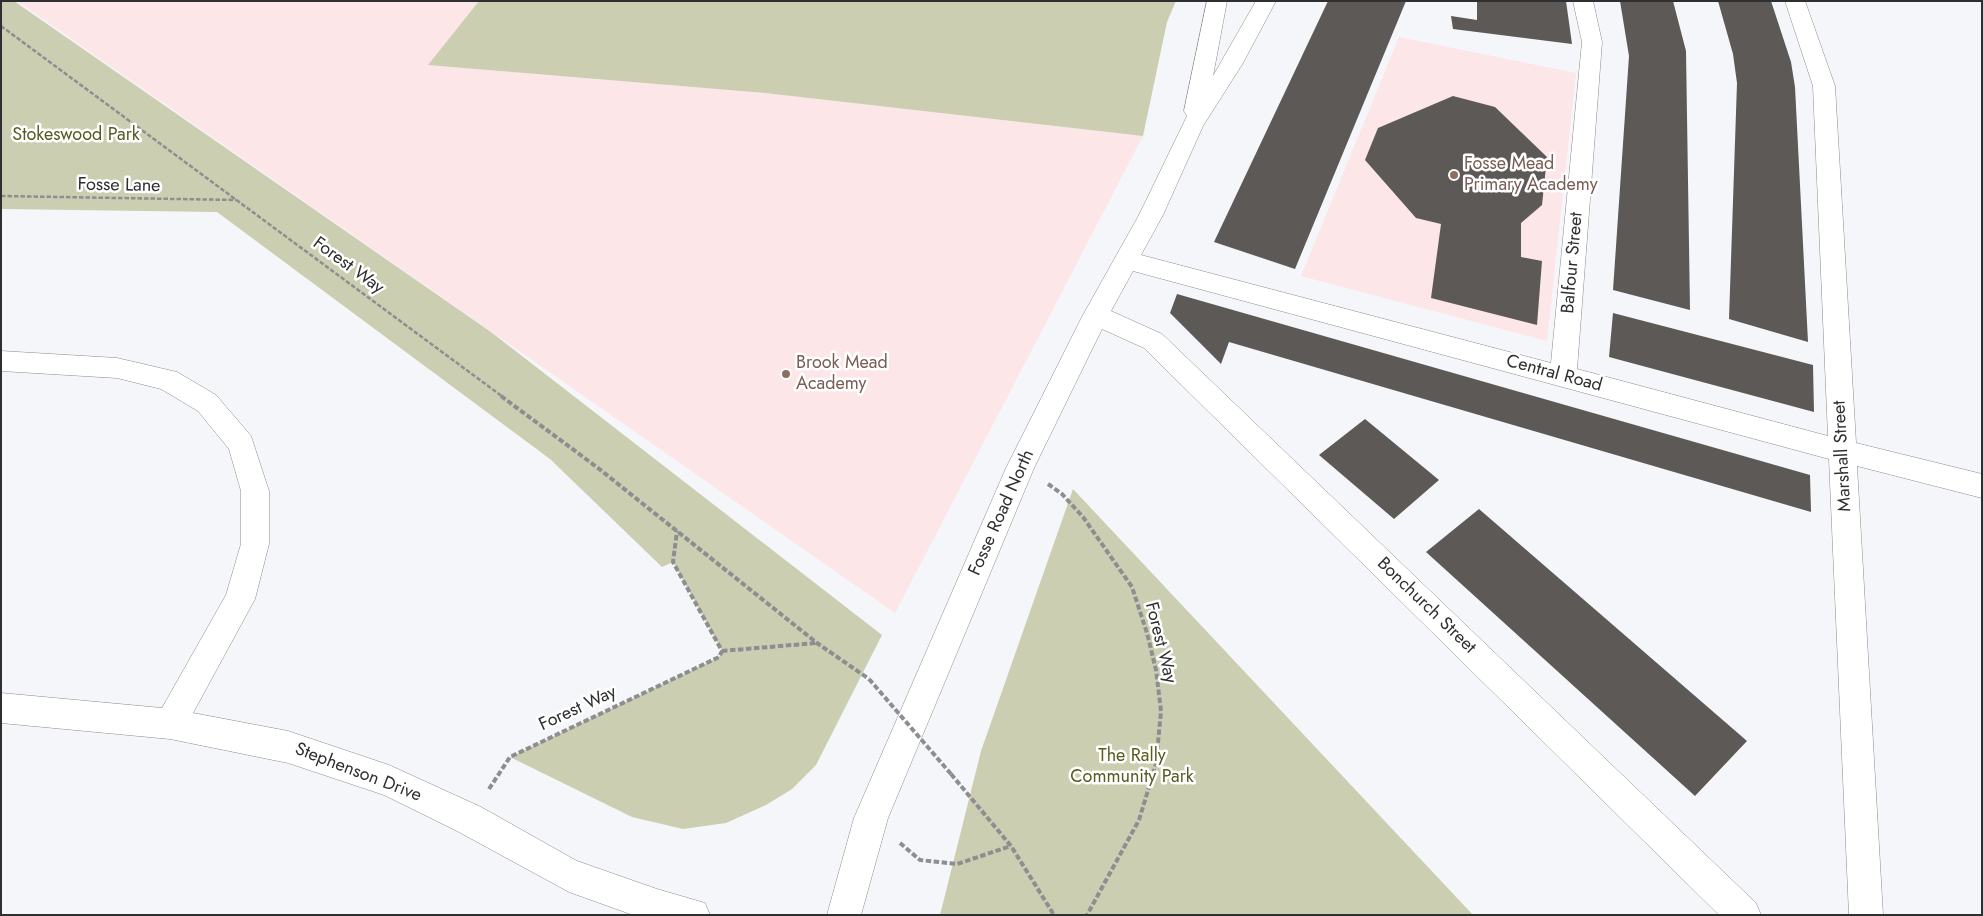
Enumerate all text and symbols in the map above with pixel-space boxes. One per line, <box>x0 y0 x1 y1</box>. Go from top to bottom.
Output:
park label: Stokeswood Park <box>12 125 140 147</box>
place label: Fosse Mead Primary Academy <box>1464 154 1598 196</box>
marker: Fosse Mead Primary Academy <box>1448 169 1460 181</box>
street label: Fosse Lane <box>77 174 161 198</box>
street label: Balfour Street <box>1558 211 1588 315</box>
street label: Forest Way <box>308 233 388 299</box>
street label: Central Road <box>1504 351 1604 397</box>
place label: Brook Mead Academy <box>796 353 888 396</box>
marker: Brook Mead Academy <box>780 368 792 380</box>
street label: Marshall Street <box>1829 400 1857 512</box>
street label: Fosse Road North <box>965 447 1039 579</box>
street label: Bonchurch Street <box>1372 553 1480 659</box>
street label: Forest Way <box>1139 600 1181 686</box>
street label: Forest Way <box>536 682 620 736</box>
street label: Stephenson Drive <box>292 739 424 807</box>
park label: The Rally Community Park <box>1070 746 1194 789</box>

